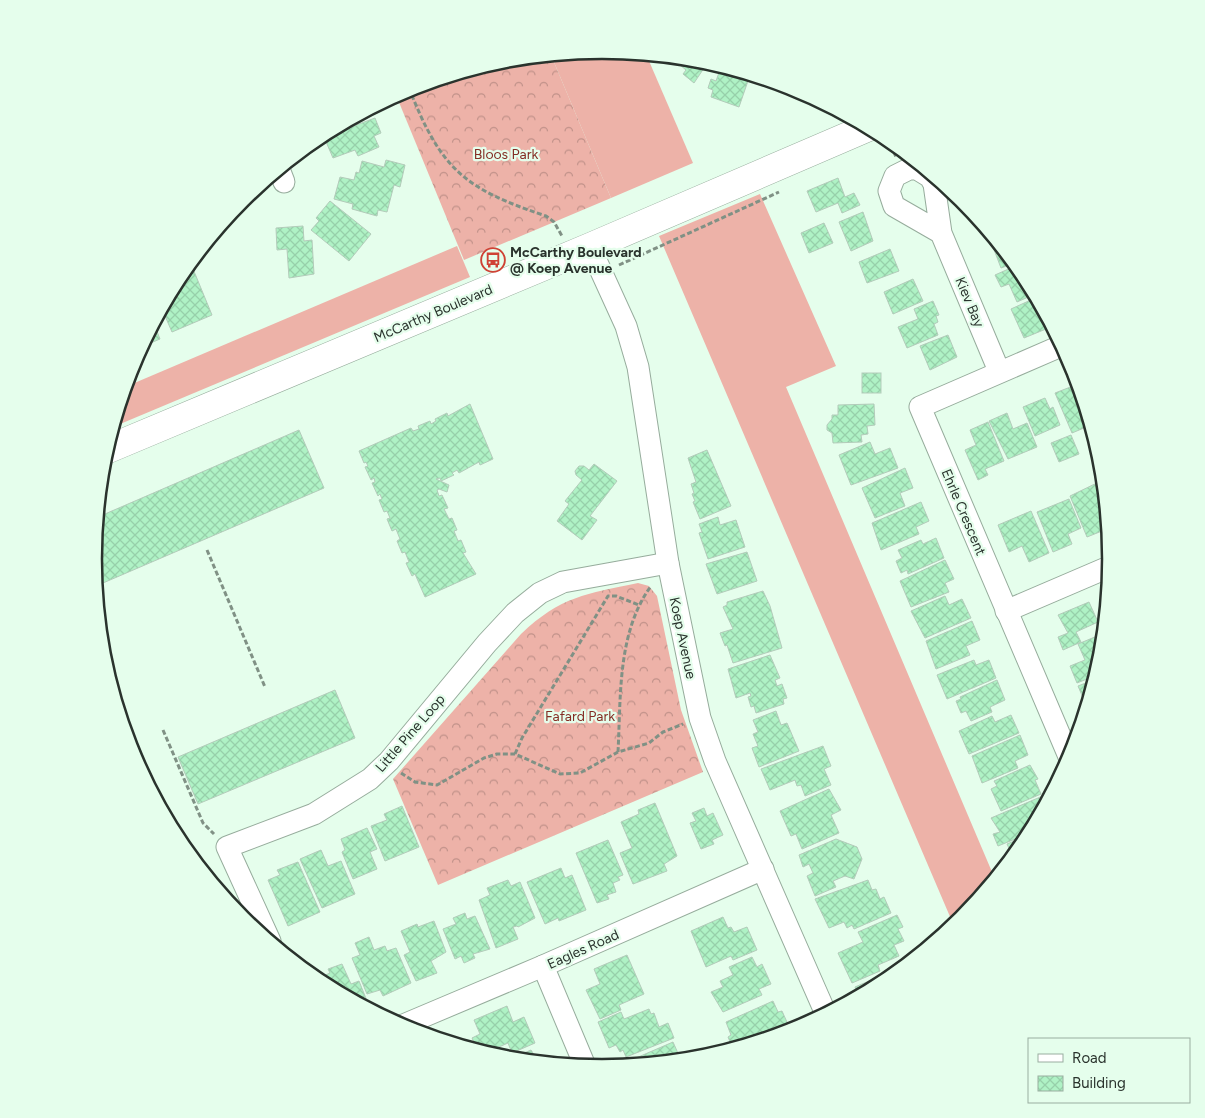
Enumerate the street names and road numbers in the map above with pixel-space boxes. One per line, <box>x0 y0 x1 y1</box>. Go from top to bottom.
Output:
street label: Kiev Bay <box>951 275 988 330</box>
street label: McCarthy Boulevard <box>371 281 495 346</box>
street label: Ehrle Crescent <box>938 466 989 558</box>
street label: Koep Avenue <box>666 596 700 681</box>
street label: Little Pine Loop <box>372 691 449 776</box>
street label: Eagles Road <box>545 926 622 973</box>

